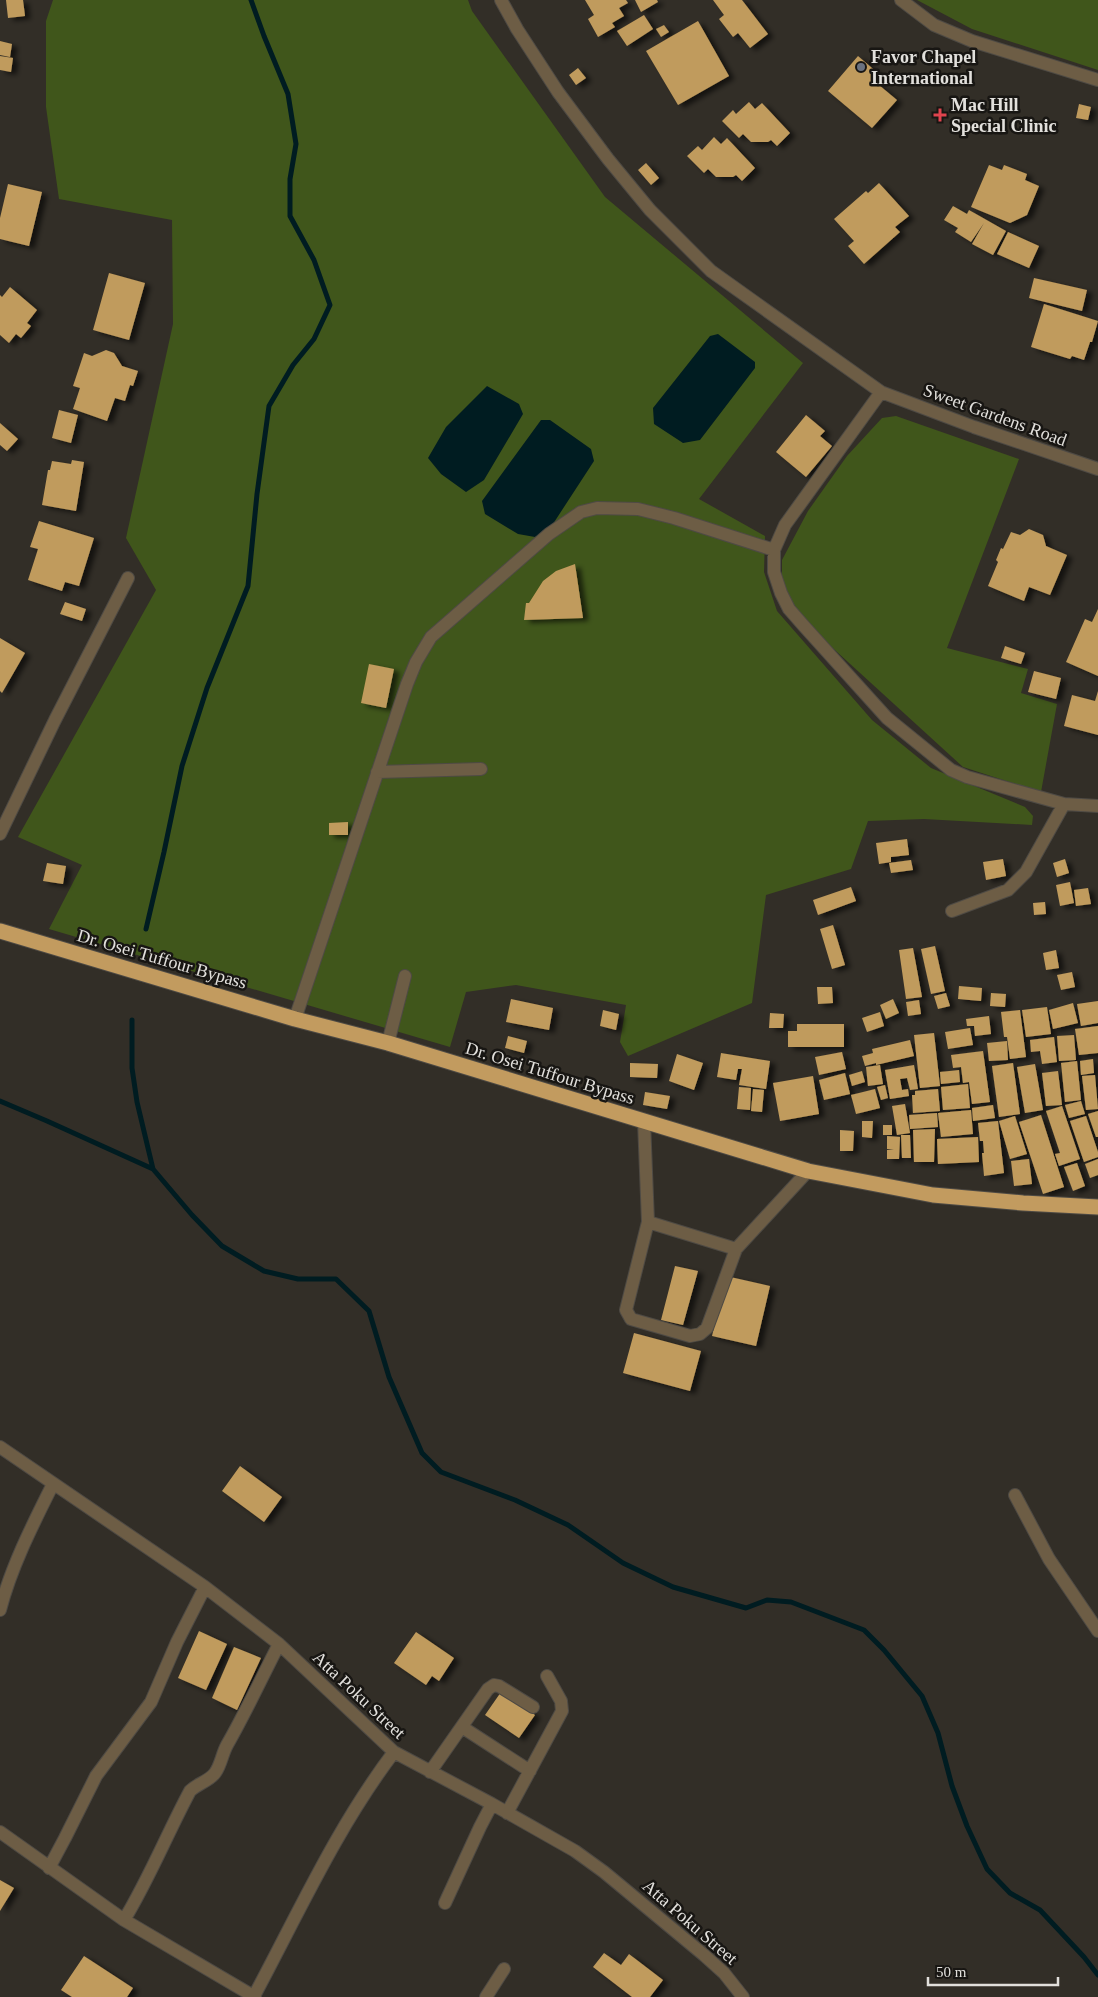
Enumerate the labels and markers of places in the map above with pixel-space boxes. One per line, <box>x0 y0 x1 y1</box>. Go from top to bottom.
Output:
place label: Favor Chapel International <box>871 47 976 88</box>
marker: Favor Chapel International <box>855 61 867 73</box>
place label: Mac Hill Special Clinic <box>951 95 1057 136</box>
marker: Mac Hill Special Clinic <box>933 108 947 122</box>

